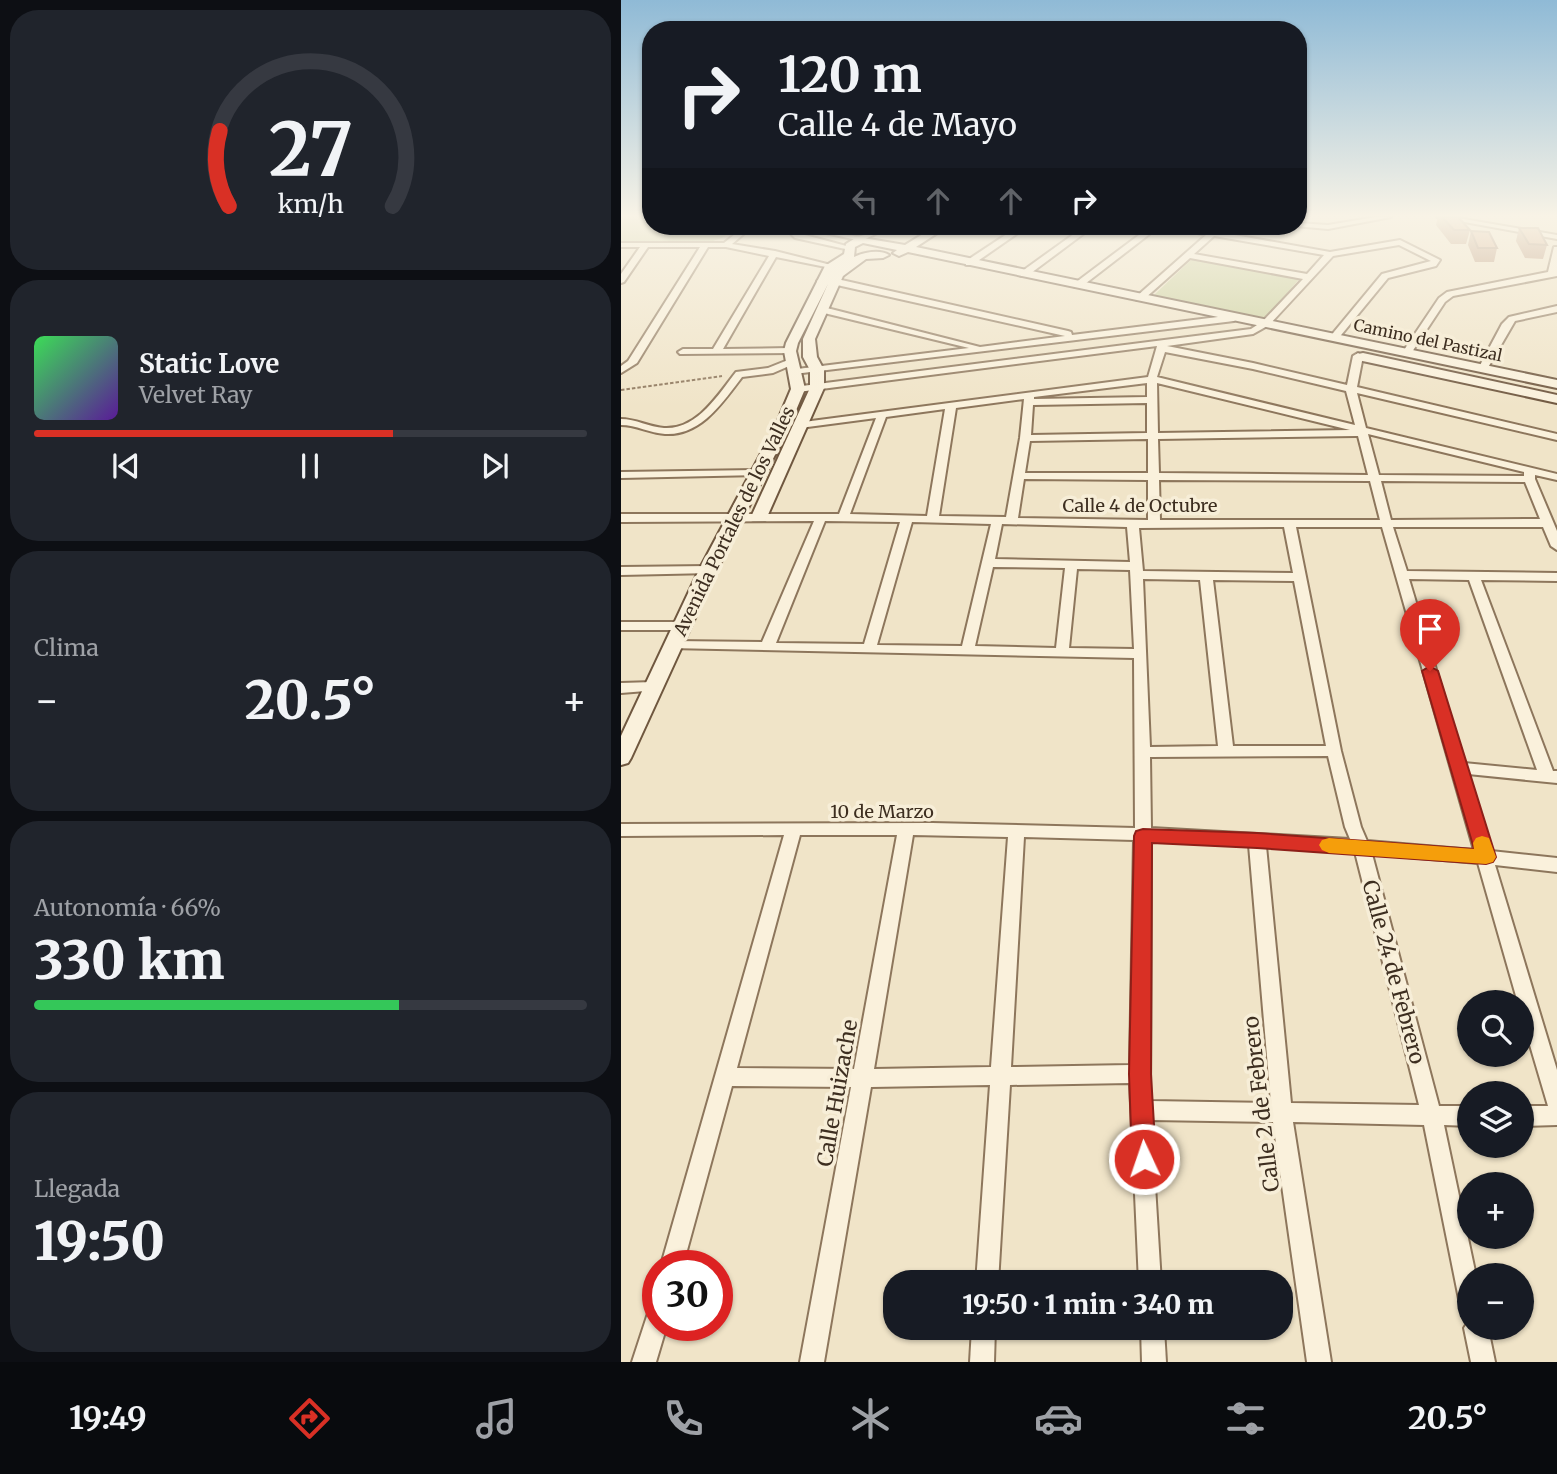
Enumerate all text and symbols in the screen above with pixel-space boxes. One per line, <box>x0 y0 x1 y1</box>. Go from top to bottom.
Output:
text: 120 m <box>778 44 922 105</box>
icon: right <box>663 49 754 140</box>
text: 27 <box>268 105 353 197</box>
text: Calle 4 de Mayo <box>778 105 1017 145</box>
icon: left <box>846 182 884 220</box>
icon: ahead <box>919 182 957 220</box>
icon: ahead <box>992 182 1030 220</box>
icon: right <box>1065 182 1103 220</box>
text: km/h <box>277 188 344 220</box>
street label: Camino del Pastizal <box>1352 314 1504 366</box>
text: Static Love <box>139 347 279 380</box>
text: Velvet Ray <box>139 380 252 409</box>
street label: Avenida Portales de los Valles <box>668 402 800 640</box>
icon: previous <box>107 447 145 485</box>
icon: pause <box>291 447 329 485</box>
icon: next <box>476 447 514 485</box>
street label: Calle 4 de Octubre <box>1063 494 1217 517</box>
pin <box>1400 599 1460 671</box>
icon: arrive <box>1411 610 1449 648</box>
text: Clima <box>34 633 99 662</box>
text: 20.5° <box>245 668 376 733</box>
text: − <box>34 677 59 724</box>
text: + <box>562 677 587 724</box>
street label: 10 de Marzo <box>830 800 934 823</box>
street label: Calle 24 de Febrero <box>1356 877 1432 1067</box>
text: Autonomía · 66% <box>34 893 221 922</box>
text: 330 km <box>34 928 225 993</box>
map controls <box>1457 990 1534 1340</box>
button: search <box>1457 990 1534 1067</box>
street label: Calle 2 de Febrero <box>1237 1015 1285 1193</box>
street label: Calle Huizache <box>811 1017 863 1169</box>
button: layers <box>1457 1081 1534 1158</box>
position arrow <box>1107 1122 1181 1196</box>
button: + <box>1457 1172 1534 1249</box>
text: Llegada <box>34 1174 120 1203</box>
text: 19:50 <box>34 1209 165 1274</box>
speed limit sign: 30 <box>642 1250 733 1341</box>
button: − <box>1457 1263 1534 1340</box>
text: 19:50 · 1 min · 340 m <box>962 1288 1214 1321</box>
icon: directions <box>285 1394 334 1443</box>
icon: music <box>472 1394 521 1443</box>
icon: phone <box>659 1394 708 1443</box>
icon: climate <box>846 1394 895 1443</box>
icon: car <box>1034 1394 1083 1443</box>
icon: filters <box>1221 1394 1270 1443</box>
text: 19:49 <box>69 1398 147 1438</box>
text: 20.5° <box>1408 1398 1488 1438</box>

